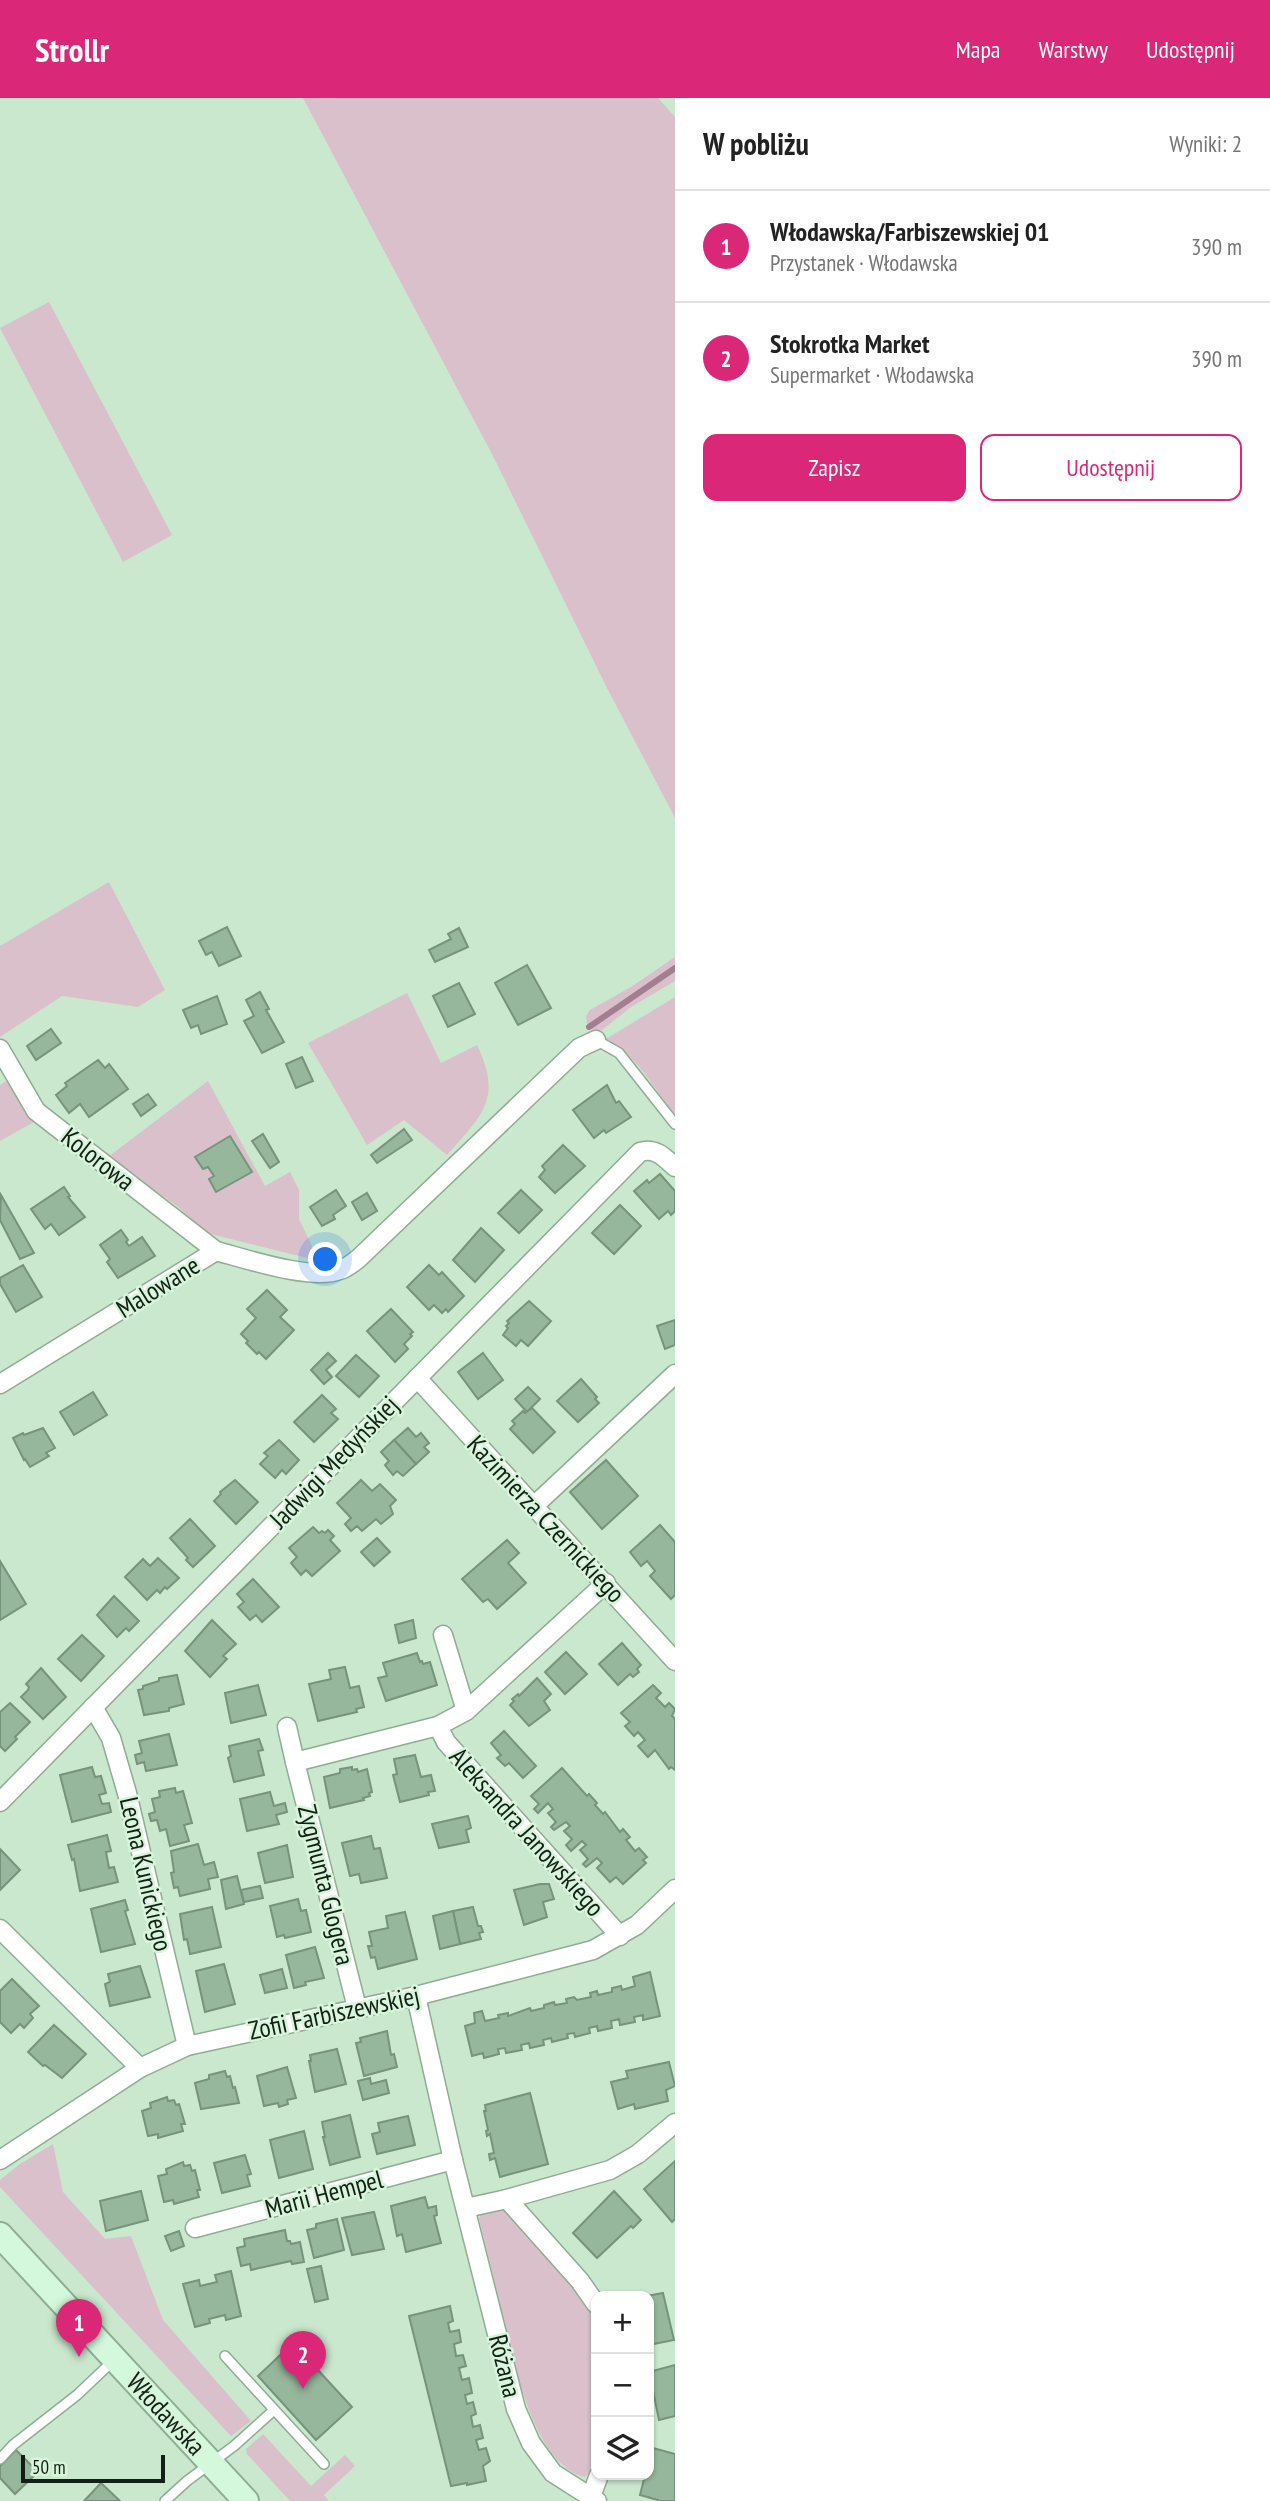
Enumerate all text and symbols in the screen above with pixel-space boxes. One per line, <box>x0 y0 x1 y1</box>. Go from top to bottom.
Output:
text: Strollr <box>35 28 109 71</box>
text: Mapa <box>956 34 1000 65</box>
text: Warstwy <box>1038 34 1108 65</box>
text: Udostępnij <box>1146 34 1235 65</box>
text: W pobliżu <box>703 124 809 163</box>
text: Wyniki: 2 <box>1169 129 1242 158</box>
text: Włodawska/Farbiszewskiej 01 <box>770 215 1050 248</box>
text: 1 <box>721 232 732 261</box>
text: 390 m <box>1191 232 1242 261</box>
text: Przystanek · Włodawska <box>770 248 958 277</box>
text: Stokrotka Market <box>770 327 930 360</box>
text: 2 <box>721 344 732 373</box>
text: 390 m <box>1191 344 1242 373</box>
text: Supermarket · Włodawska <box>770 360 974 389</box>
button: Zapisz <box>703 434 966 501</box>
button: Udostępnij <box>980 434 1242 501</box>
street label: Kolorowa <box>55 1120 142 1198</box>
your location <box>308 1242 342 1276</box>
street label: Malowane <box>110 1248 205 1325</box>
street label: Jadwigi Medyńskiej <box>261 1388 405 1536</box>
street label: Kazimierza Czernickiego <box>460 1428 632 1609</box>
street label: Aleksandra Janowskiego <box>443 1740 612 1923</box>
street label: Leona Kunickiego <box>113 1794 180 1954</box>
street label: Zygmunta Glogera <box>291 1801 362 1969</box>
street label: Zofii Farbiszewskiej <box>245 1978 422 2047</box>
street label: Marii Hempel <box>261 2162 386 2225</box>
map controls <box>591 2291 654 2480</box>
button: + <box>591 2291 654 2354</box>
pin: 1 <box>56 2299 102 2357</box>
pin: 2 <box>280 2331 326 2389</box>
street label: Różana <box>482 2331 529 2401</box>
button: − <box>591 2354 654 2417</box>
street label: Włodawska <box>120 2365 213 2462</box>
button: layers <box>591 2417 654 2480</box>
scale bar <box>21 2452 164 2484</box>
text: 50 m <box>32 2455 66 2479</box>

